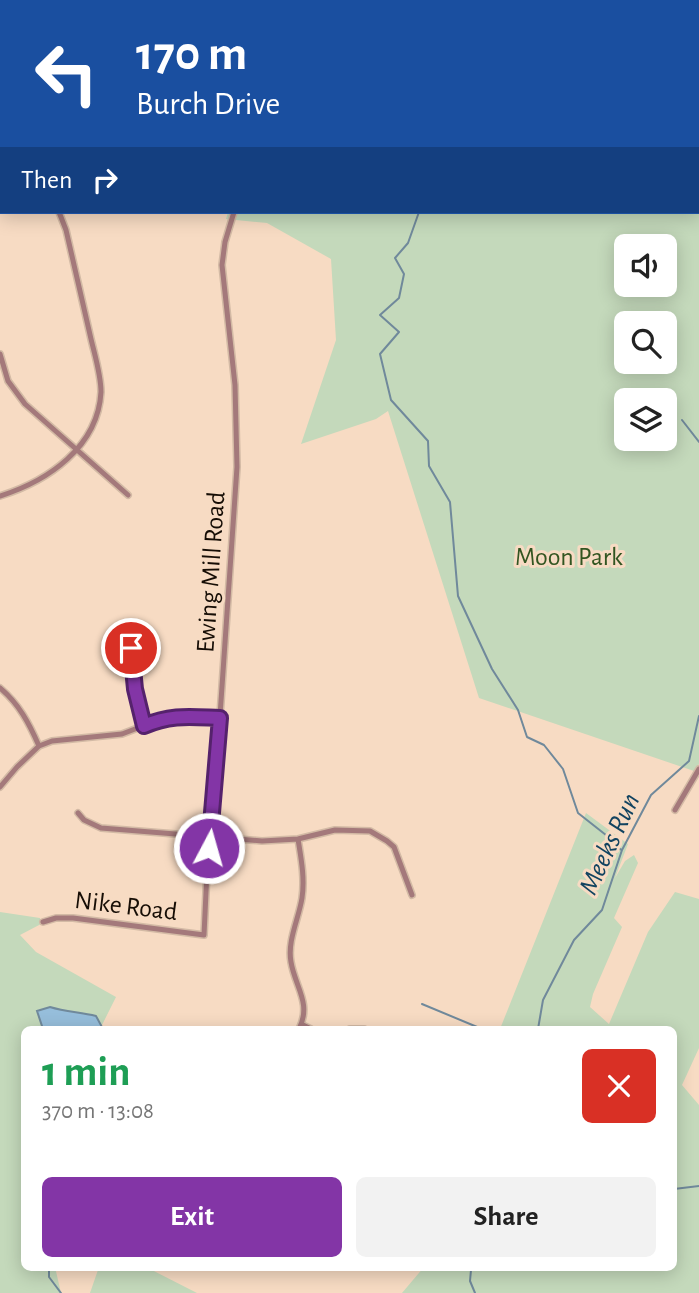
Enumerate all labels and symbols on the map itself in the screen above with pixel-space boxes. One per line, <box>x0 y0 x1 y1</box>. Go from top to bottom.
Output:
street label: Ewing Mill Road <box>192 491 230 653</box>
park label: Moon Park <box>515 544 623 570</box>
pin <box>101 618 161 678</box>
water label: Meeks Run <box>574 789 646 899</box>
position arrow <box>172 811 246 885</box>
street label: Nike Road <box>73 887 179 925</box>

